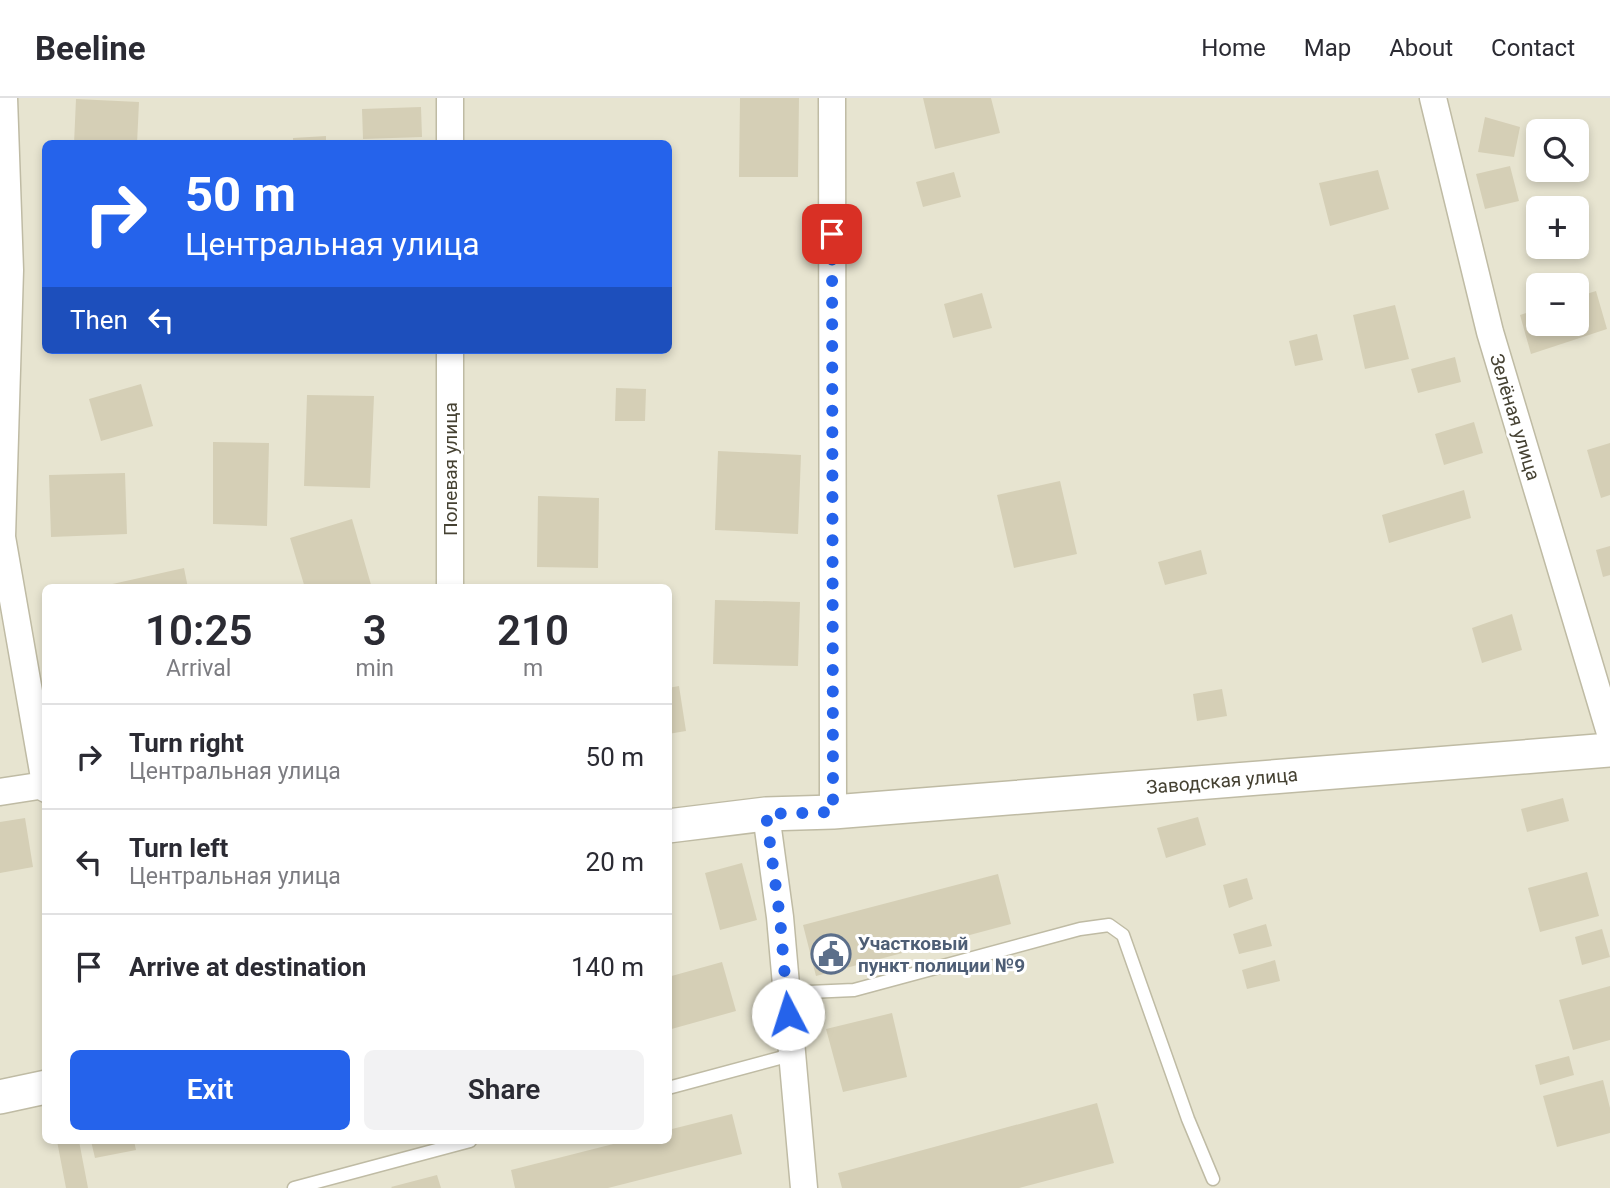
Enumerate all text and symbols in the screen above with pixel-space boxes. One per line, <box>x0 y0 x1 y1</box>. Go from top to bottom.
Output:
text: Beeline <box>35 29 146 68</box>
text: Home <box>1201 34 1266 62</box>
text: Map <box>1304 34 1351 62</box>
text: About <box>1389 34 1453 62</box>
text: Contact <box>1491 34 1575 62</box>
map controls <box>1526 119 1589 336</box>
button: search <box>1526 119 1589 182</box>
text: 50 m <box>185 166 296 223</box>
icon: right <box>70 168 161 259</box>
button: + <box>1526 196 1589 259</box>
pin <box>802 204 862 264</box>
icon: arrive <box>813 215 851 253</box>
text: Центральная улица <box>185 225 480 263</box>
button: − <box>1526 273 1589 336</box>
icon: left <box>142 301 180 339</box>
text: Then <box>70 305 128 335</box>
street label: Зелёная улица <box>1485 351 1545 483</box>
street label: Полевая улица <box>439 402 462 536</box>
text: 10:25 <box>145 606 252 655</box>
text: 3 <box>363 606 387 655</box>
text: 210 <box>497 606 569 655</box>
text: Arrival <box>166 655 231 682</box>
text: min <box>355 655 394 682</box>
text: m <box>523 655 543 682</box>
text: Turn right <box>129 728 244 758</box>
icon: right <box>70 738 108 776</box>
text: 50 m <box>586 742 644 772</box>
text: Центральная улица <box>129 758 341 785</box>
street label: Заводская улица <box>1145 763 1299 799</box>
text: Turn left <box>129 833 228 863</box>
icon: left <box>70 843 108 881</box>
text: 20 m <box>586 847 644 877</box>
text: Центральная улица <box>129 863 341 890</box>
place label: Участковый пункт полиции №9 <box>858 932 1025 977</box>
public building icon: Участковый пункт полиции №9 <box>810 933 852 975</box>
icon: arrive <box>70 948 108 986</box>
text: Arrive at destination <box>129 952 366 982</box>
text: 140 m <box>571 952 644 982</box>
position arrow <box>751 977 825 1051</box>
button: Exit <box>70 1050 350 1130</box>
button: Share <box>364 1050 644 1130</box>

